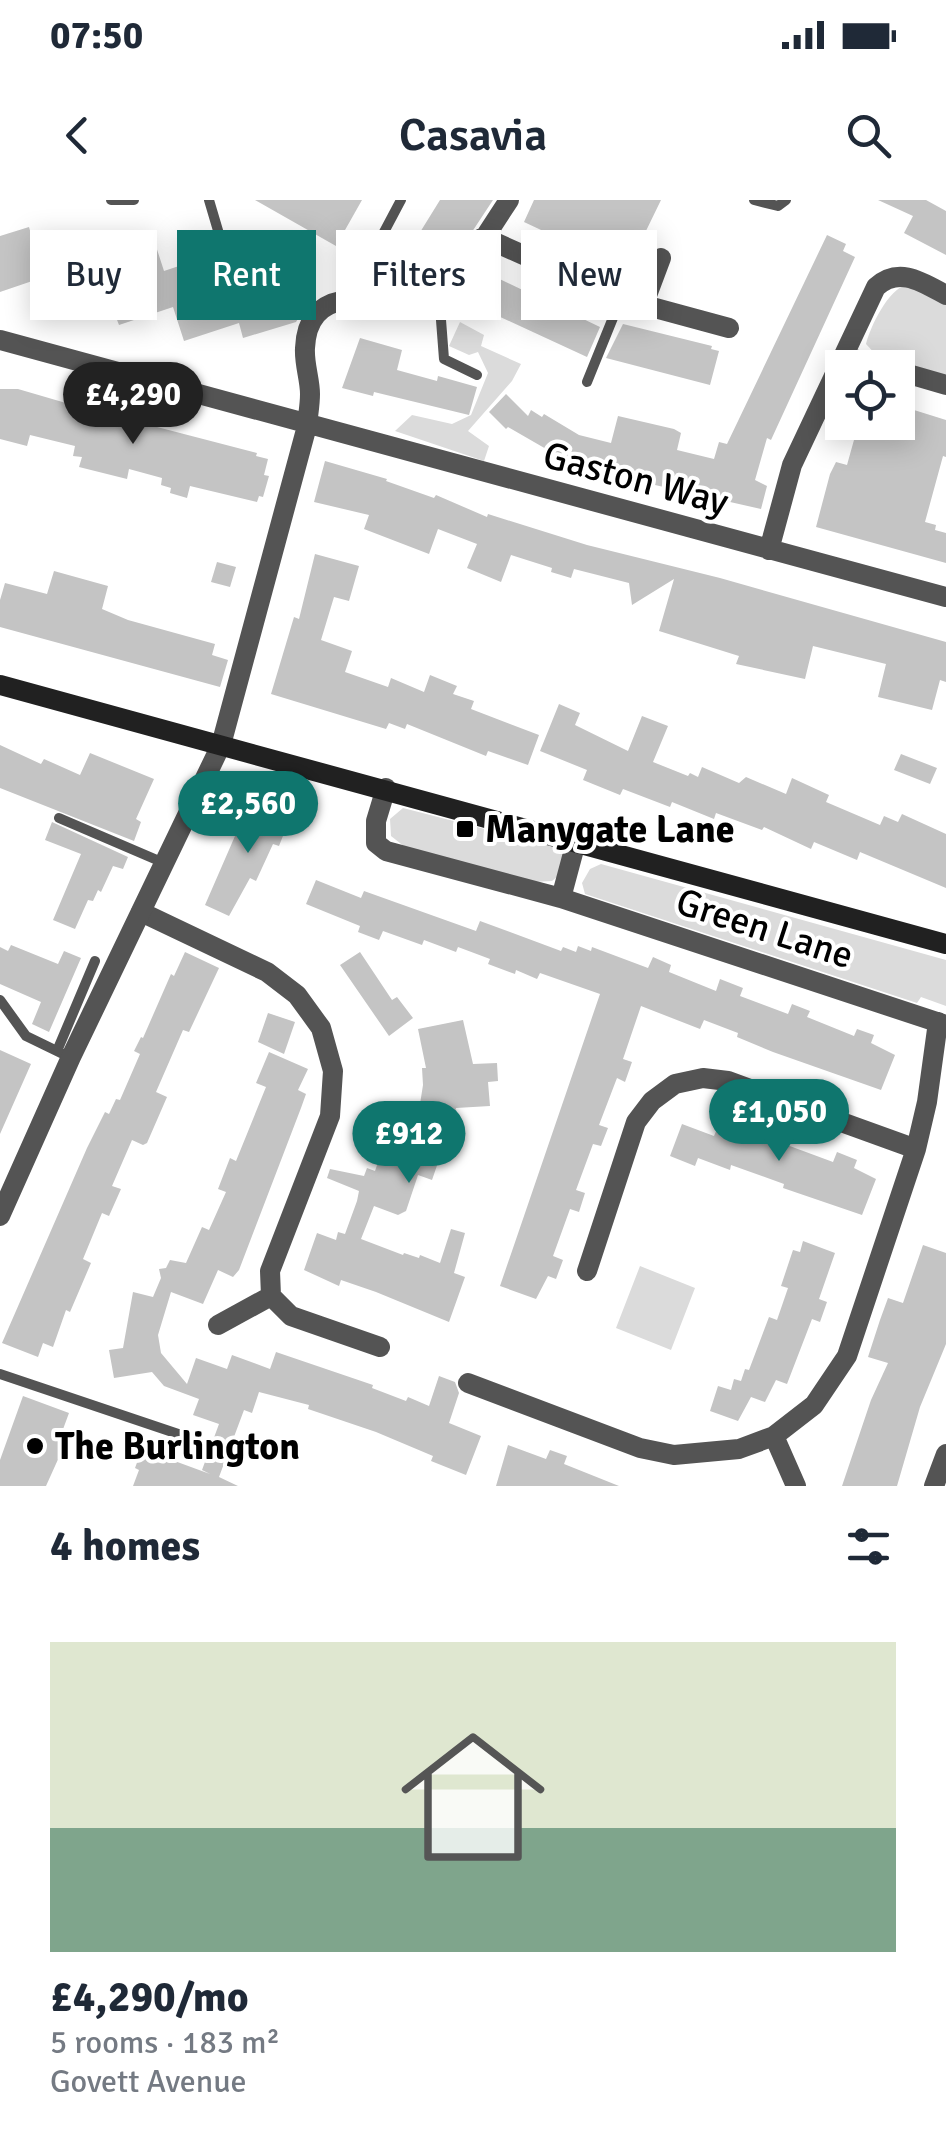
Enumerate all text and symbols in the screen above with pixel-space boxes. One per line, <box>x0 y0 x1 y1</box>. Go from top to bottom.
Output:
text: 07:50 <box>50 12 143 59</box>
icon: back <box>50 108 105 163</box>
text: Casavia <box>399 108 547 163</box>
icon: search <box>841 108 896 163</box>
chip: Buy <box>30 230 157 320</box>
chip: Rent <box>177 230 316 320</box>
chip: Filters <box>336 230 501 320</box>
chip: New <box>521 230 657 320</box>
map controls <box>825 350 915 440</box>
button: locate <box>825 350 915 440</box>
pin: £4,290 <box>52 362 214 447</box>
text: £4,290 <box>85 375 181 414</box>
street label: Gaston Way <box>538 431 734 526</box>
pin: £2,560 <box>167 771 329 856</box>
text: £2,560 <box>200 784 296 823</box>
place label: Manygate Lane <box>485 806 735 853</box>
marker: Manygate Lane <box>454 818 476 840</box>
street label: Green Lane <box>670 878 859 979</box>
pin: £1,050 <box>698 1079 860 1164</box>
text: £1,050 <box>731 1092 827 1131</box>
pin: £912 <box>350 1101 468 1186</box>
text: £912 <box>374 1114 444 1153</box>
place label: The Burlington <box>55 1423 300 1470</box>
marker: The Burlington <box>24 1435 46 1457</box>
icon: filters <box>841 1519 896 1574</box>
text: 4 homes <box>50 1521 200 1572</box>
icon: home <box>383 1707 563 1887</box>
text: £4,290/mo <box>50 1972 249 2023</box>
text: 5 rooms · 183 m² <box>50 2023 280 2062</box>
text: Govett Avenue <box>50 2062 247 2101</box>

